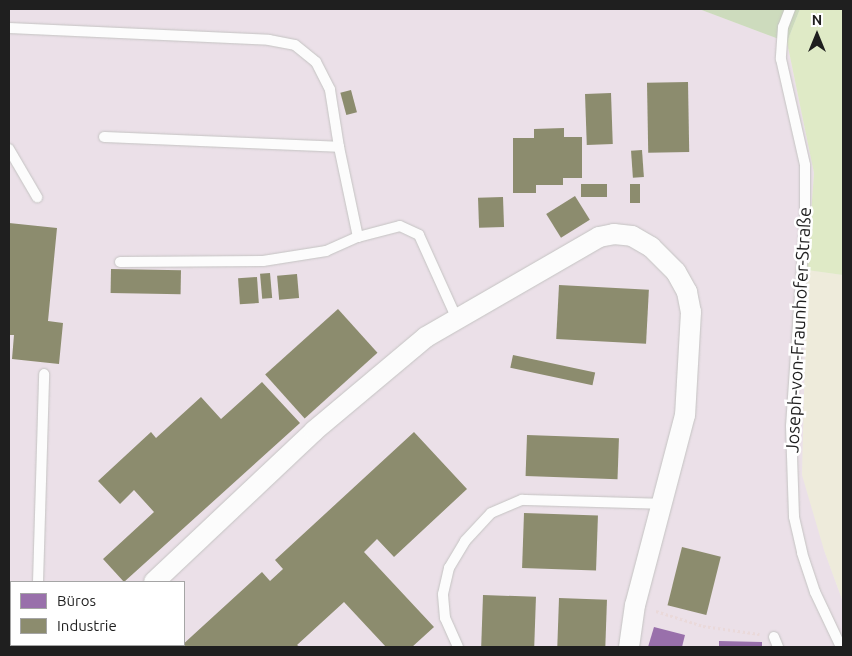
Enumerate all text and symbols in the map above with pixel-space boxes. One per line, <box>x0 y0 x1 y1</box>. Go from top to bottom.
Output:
north arrow <box>792 10 842 60</box>
text: N <box>812 12 822 28</box>
street label: Joseph-von-Fraunhofer-Straße <box>781 206 815 454</box>
legend <box>10 581 185 646</box>
text: Büros <box>57 592 96 609</box>
text: Industrie <box>57 617 117 634</box>

